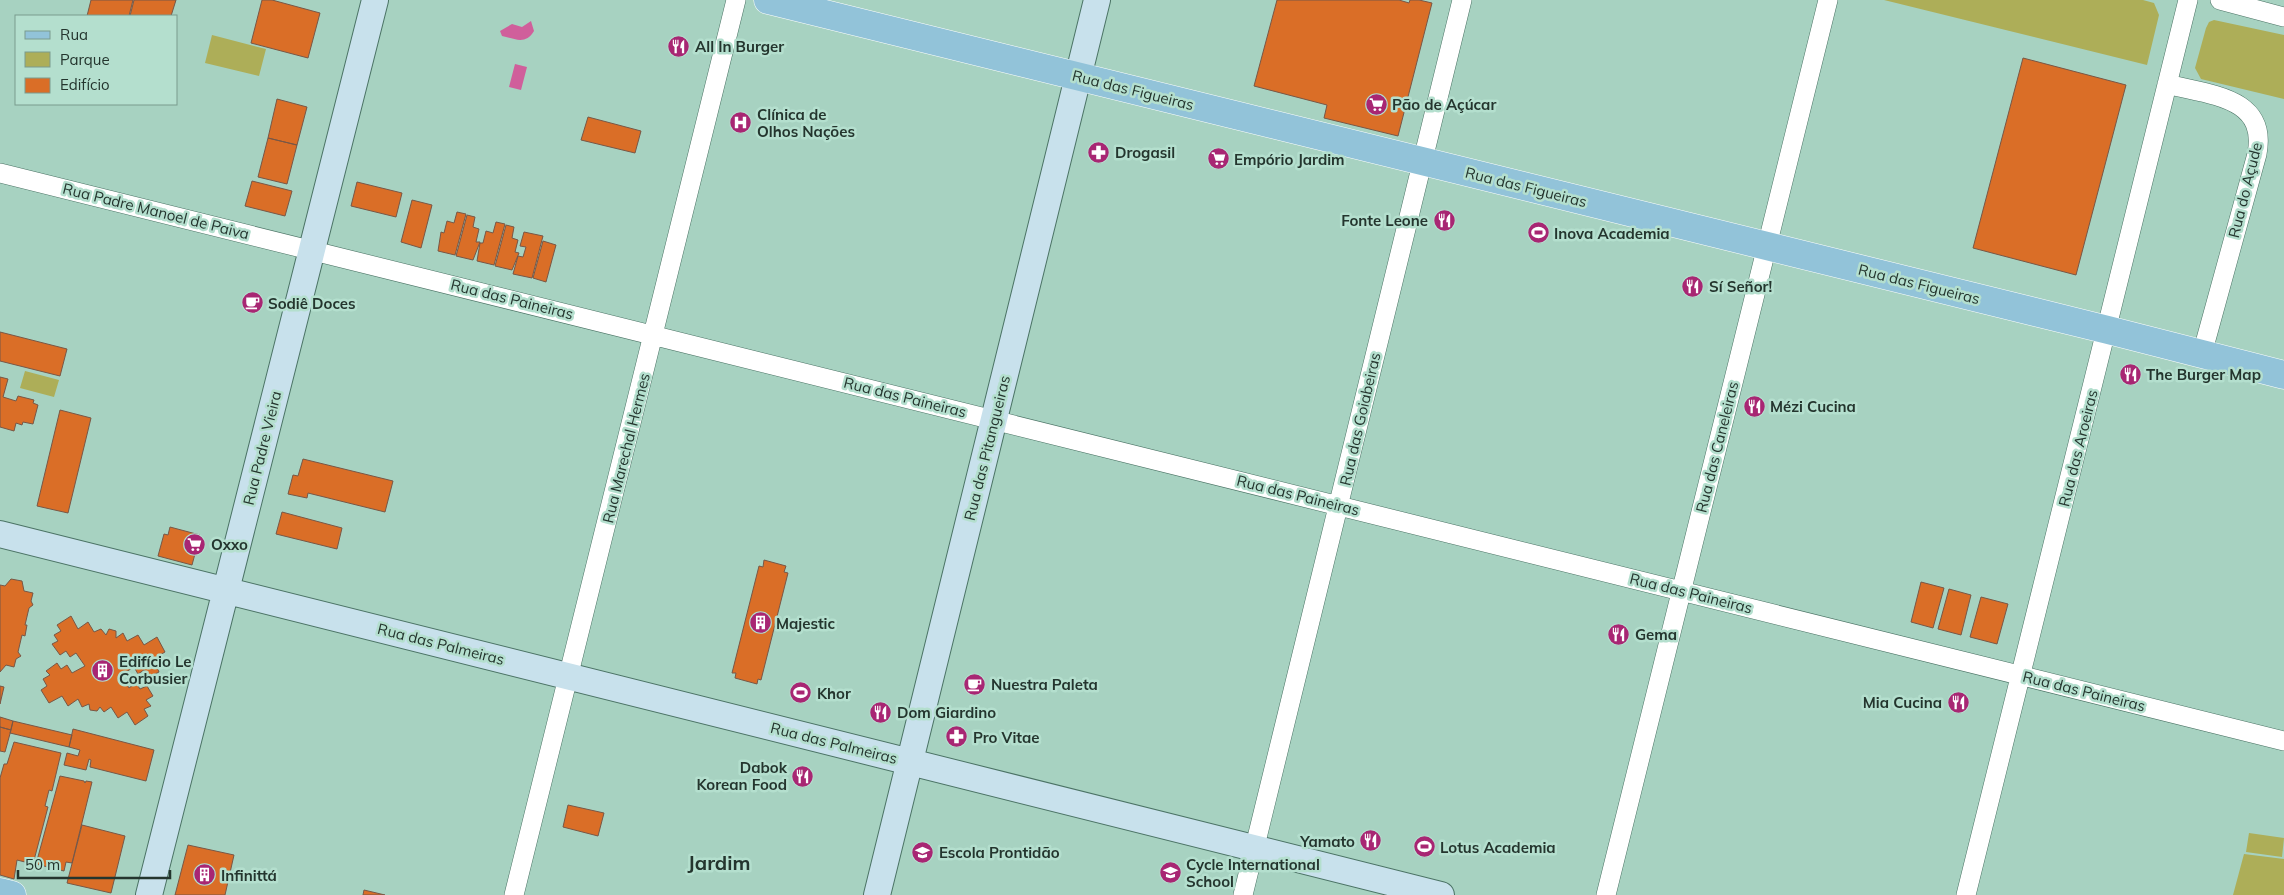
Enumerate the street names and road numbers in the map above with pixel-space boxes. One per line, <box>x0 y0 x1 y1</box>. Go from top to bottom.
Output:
street label: Rua das Figueiras <box>1070 66 1196 114</box>
street label: Rua do Açude <box>2224 140 2266 240</box>
street label: Rua das Figueiras <box>1463 163 1589 211</box>
street label: Rua Padre Manoel de Paiva <box>61 179 251 243</box>
street label: Rua das Figueiras <box>1856 260 1982 308</box>
street label: Rua das Paineiras <box>449 275 575 323</box>
street label: Rua das Goiabeiras <box>1335 351 1385 487</box>
street label: Rua Marechal Hermes <box>598 371 654 525</box>
street label: Rua das Paineiras <box>842 373 968 421</box>
street label: Rua das Pitangueiras <box>960 373 1014 523</box>
street label: Rua das Caneleiras <box>1692 380 1742 514</box>
street label: Rua das Aroeiras <box>2054 388 2102 508</box>
street label: Rua Padre Vieira <box>239 389 285 507</box>
street label: Rua das Paineiras <box>1235 471 1361 519</box>
street label: Rua das Paineiras <box>1628 569 1754 617</box>
street label: Rua das Palmeiras <box>376 619 506 669</box>
street label: Rua das Paineiras <box>2021 667 2147 715</box>
street label: Rua das Palmeiras <box>769 718 899 768</box>

